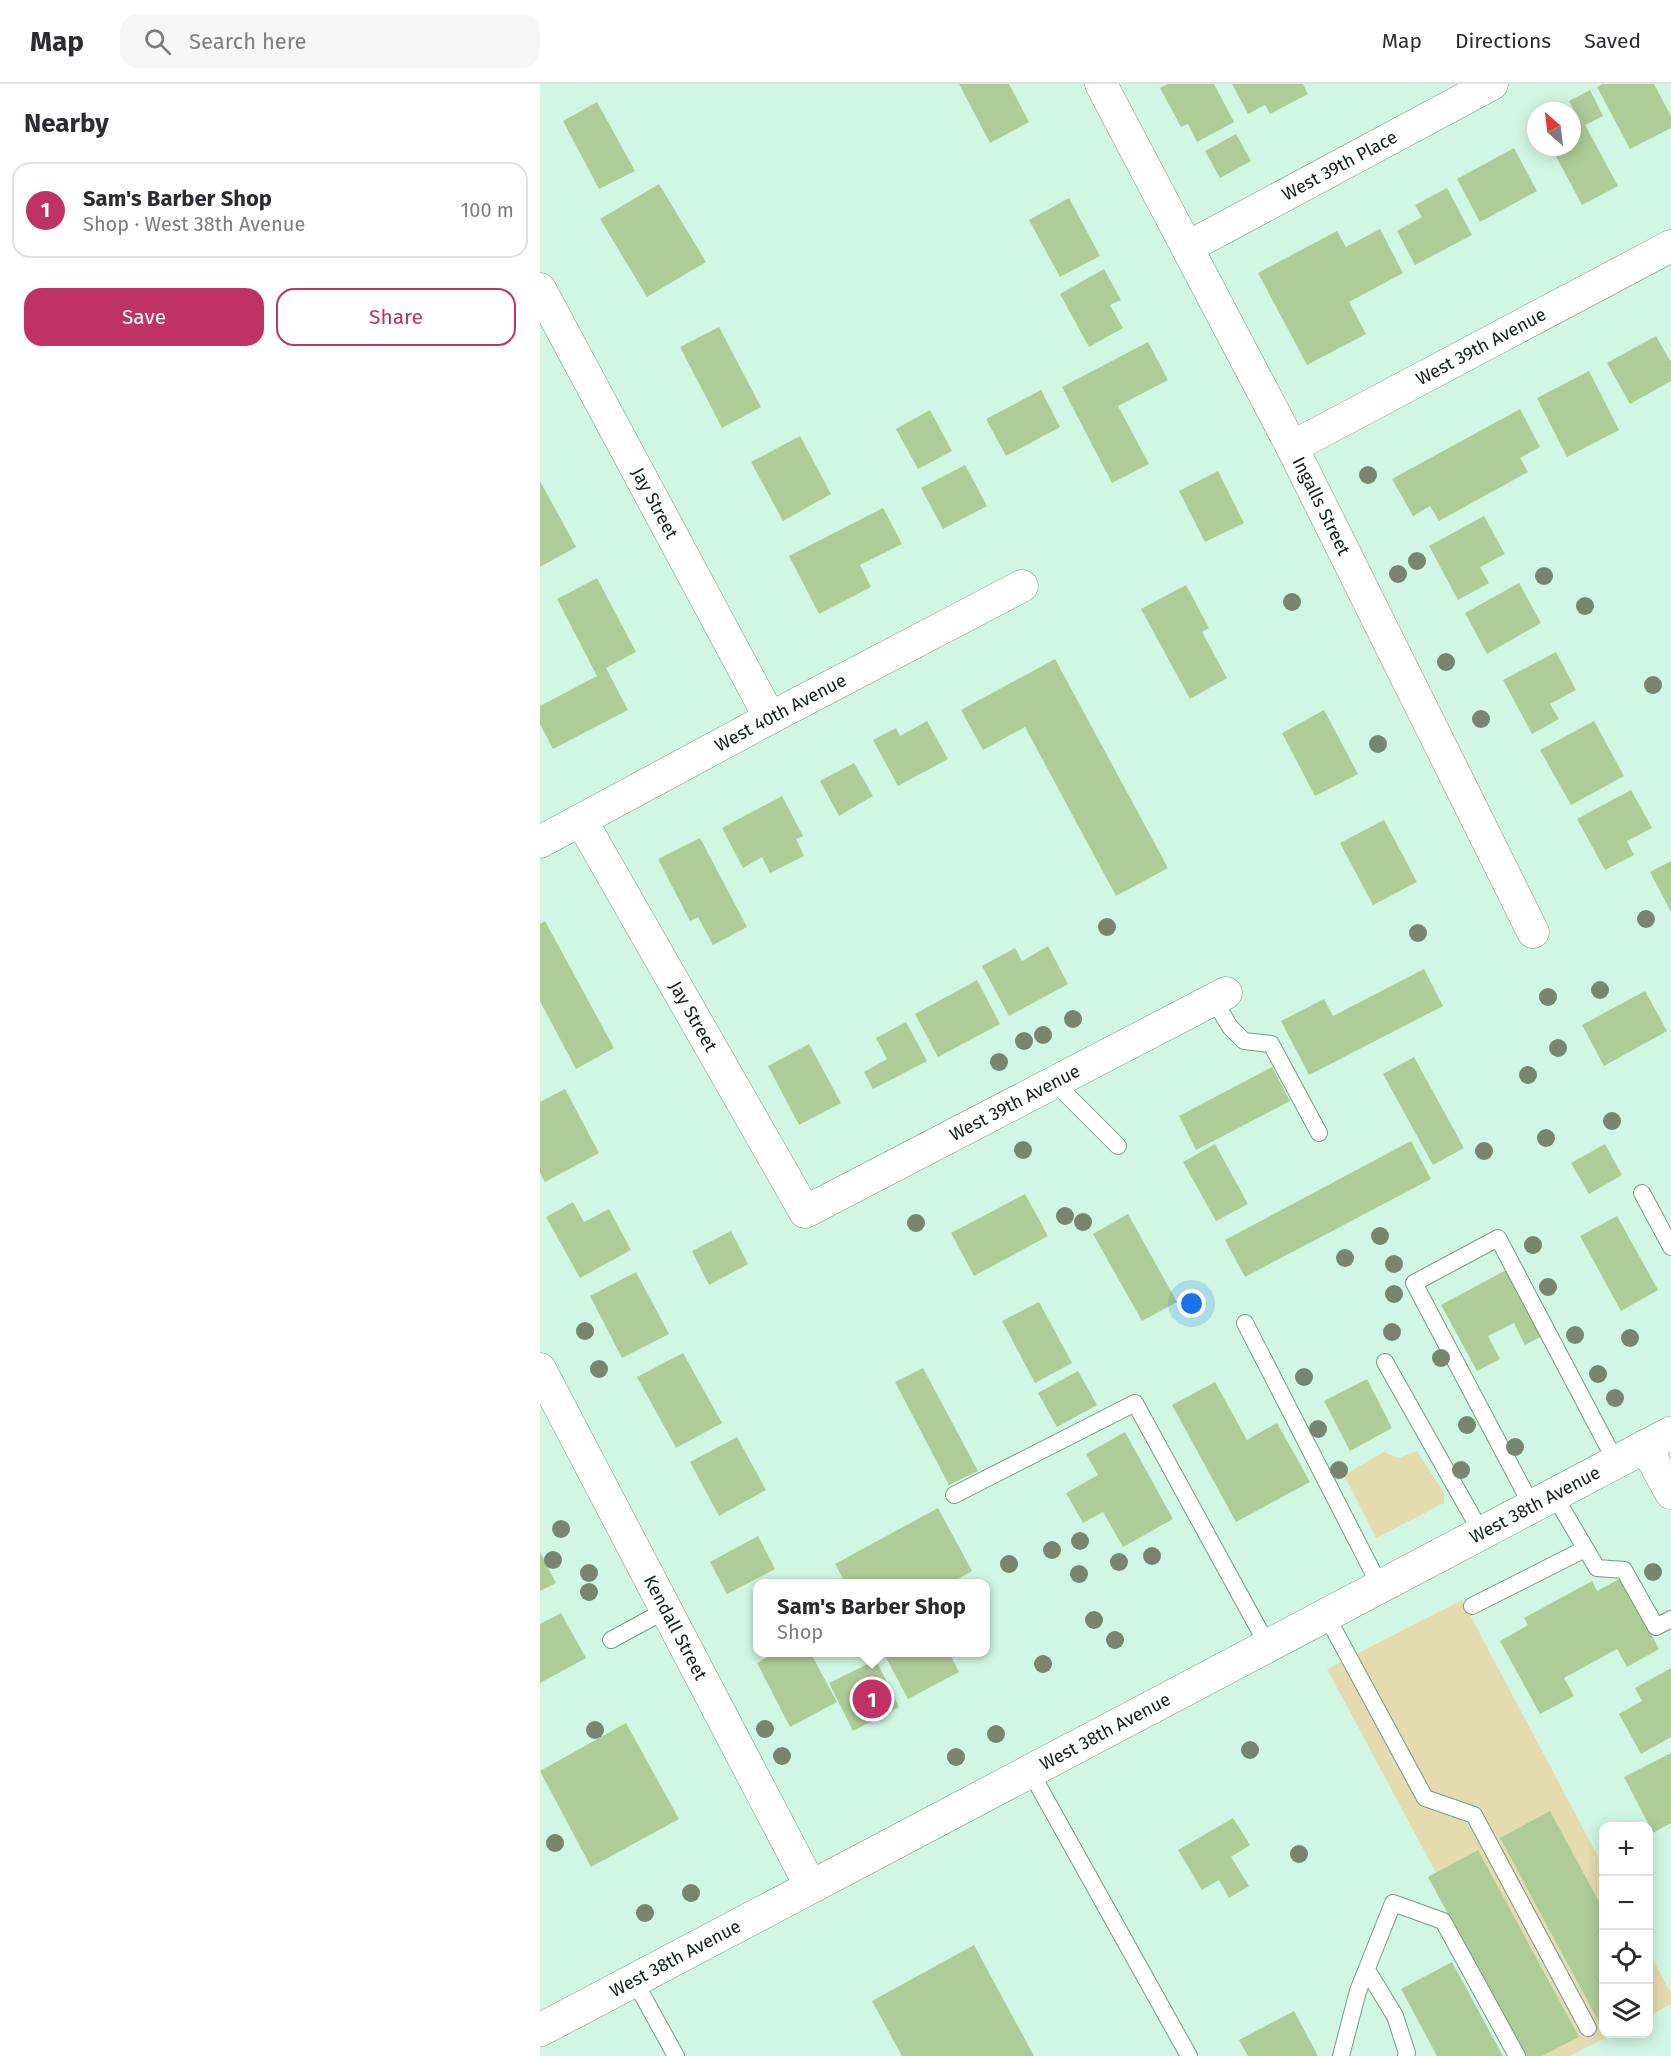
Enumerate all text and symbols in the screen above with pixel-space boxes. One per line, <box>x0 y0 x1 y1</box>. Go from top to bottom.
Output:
search box <box>120 14 540 68</box>
text: Map <box>30 25 84 58</box>
icon: search <box>141 25 174 58</box>
text: Search here <box>189 28 307 55</box>
text: Map <box>1382 28 1422 54</box>
text: Directions <box>1455 28 1551 54</box>
text: Saved <box>1584 28 1641 54</box>
north arrow <box>1527 102 1581 156</box>
text: Nearby <box>24 108 109 139</box>
street label: West 39th Place <box>1278 126 1401 206</box>
text: Sam's Barber Shop <box>83 185 272 212</box>
text: 1 <box>41 198 50 222</box>
text: 100 m <box>461 198 514 222</box>
text: Shop · West 38th Avenue <box>83 212 305 236</box>
button: Save <box>24 288 264 346</box>
button: Share <box>276 288 516 346</box>
street label: West 39th Avenue <box>1412 303 1550 390</box>
street label: Ingalls Street <box>1288 453 1355 559</box>
street label: Jay Street <box>627 464 683 543</box>
street label: West 40th Avenue <box>711 669 850 757</box>
street label: Jay Street <box>664 977 722 1056</box>
street label: West 39th Avenue <box>946 1060 1084 1146</box>
your location <box>1177 1289 1206 1318</box>
street label: West 38th Avenue <box>1466 1461 1604 1548</box>
street label: Kendall Street <box>639 1572 712 1684</box>
popup <box>753 1579 990 1657</box>
text: Sam's Barber Shop <box>777 1593 966 1620</box>
text: Shop <box>777 1620 823 1644</box>
pin: 1 <box>852 1676 892 1722</box>
street label: West 38th Avenue <box>1036 1688 1174 1775</box>
map controls <box>1599 1822 1653 2038</box>
button: + <box>1599 1822 1653 1876</box>
button: − <box>1599 1876 1653 1930</box>
street label: West 38th Avenue <box>606 1915 744 2002</box>
button: locate <box>1599 1930 1653 1984</box>
button: layers <box>1599 1984 1653 2038</box>

